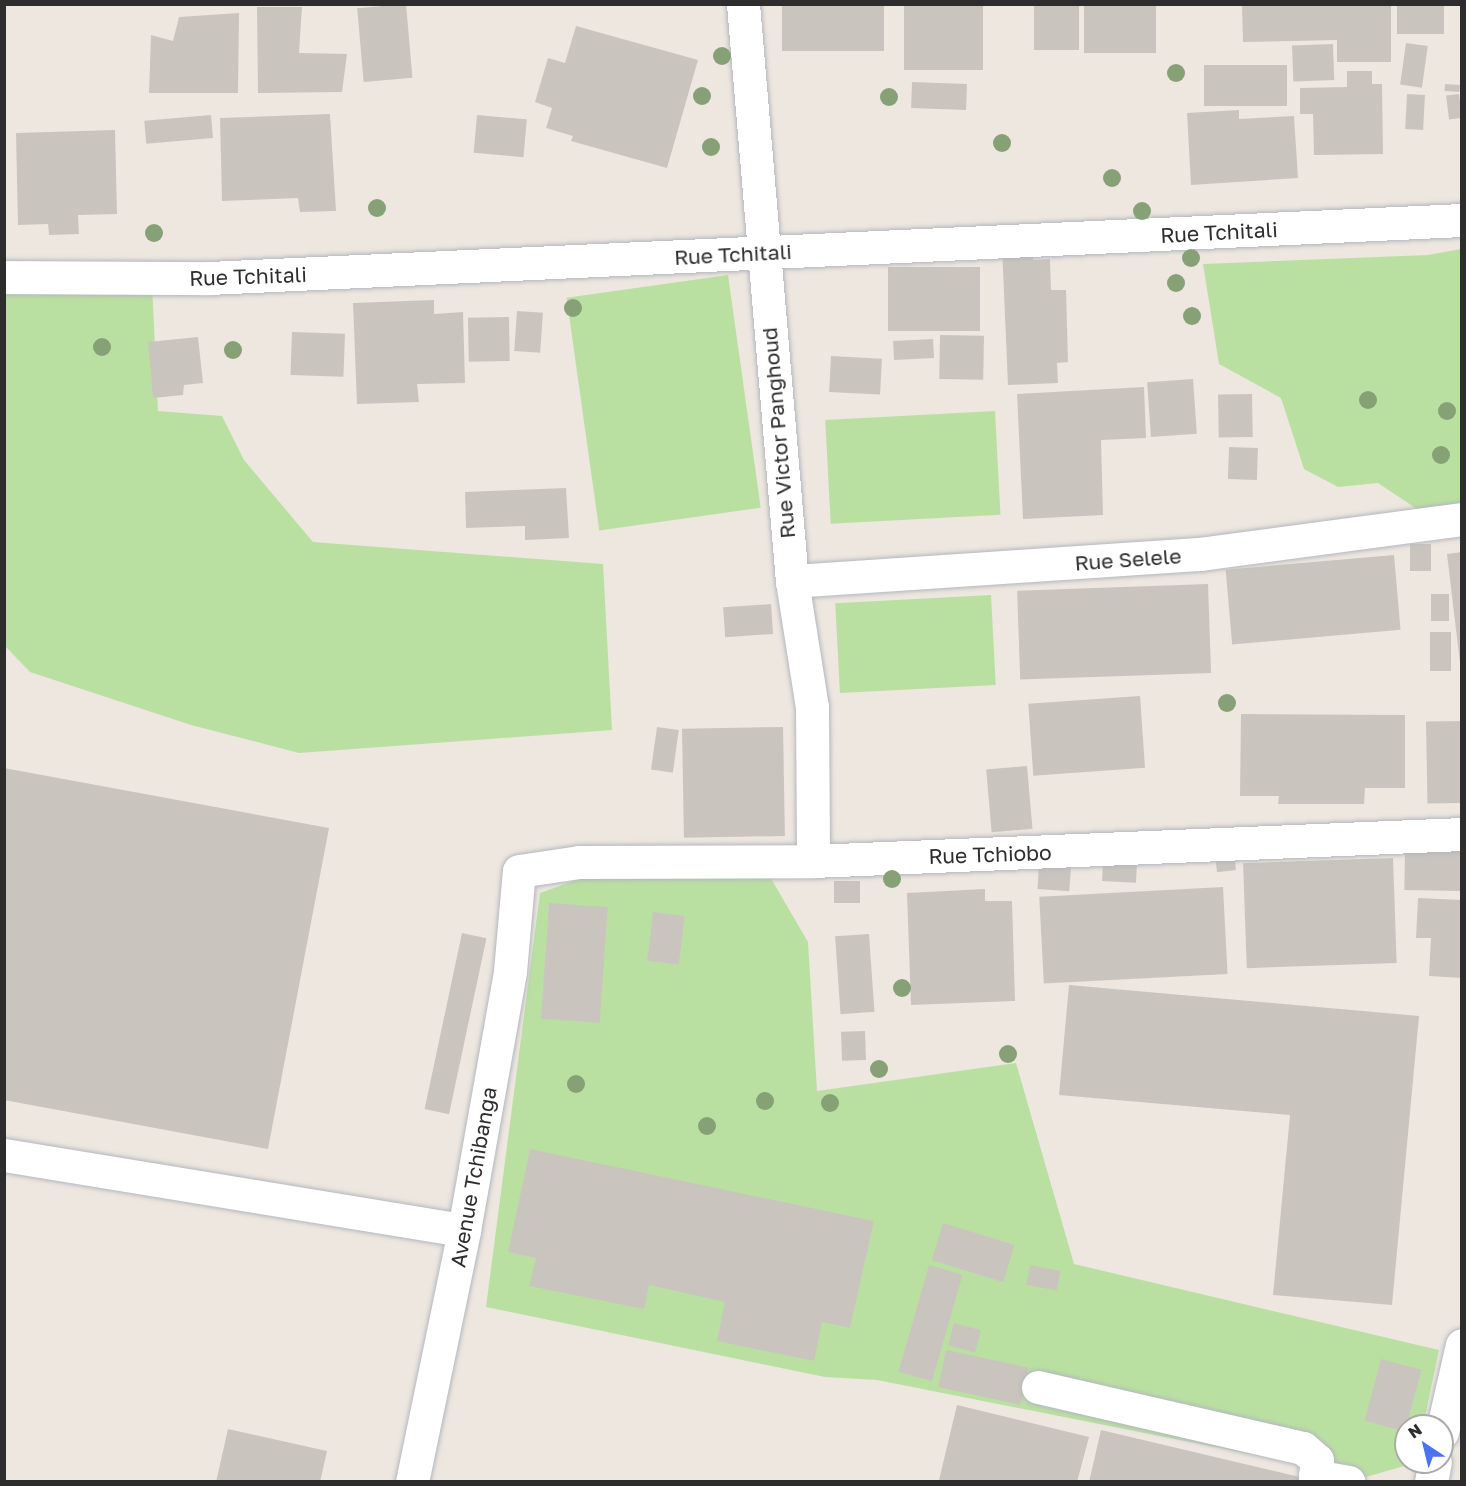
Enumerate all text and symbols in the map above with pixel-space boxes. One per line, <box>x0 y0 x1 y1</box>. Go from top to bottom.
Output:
street label: Rue Tchitali <box>1160 216 1278 248</box>
street label: Rue Tchitali <box>674 238 792 270</box>
street label: Rue Tchitali <box>189 261 307 291</box>
street label: Rue Victor Panghoud <box>756 326 800 540</box>
street label: Rue Selele <box>1074 543 1182 575</box>
street label: Rue Tchiobo <box>928 839 1052 869</box>
street label: Avenue Tchibanga <box>445 1085 501 1269</box>
north arrow <box>1394 1414 1454 1474</box>
text: N <box>1404 1419 1426 1443</box>

